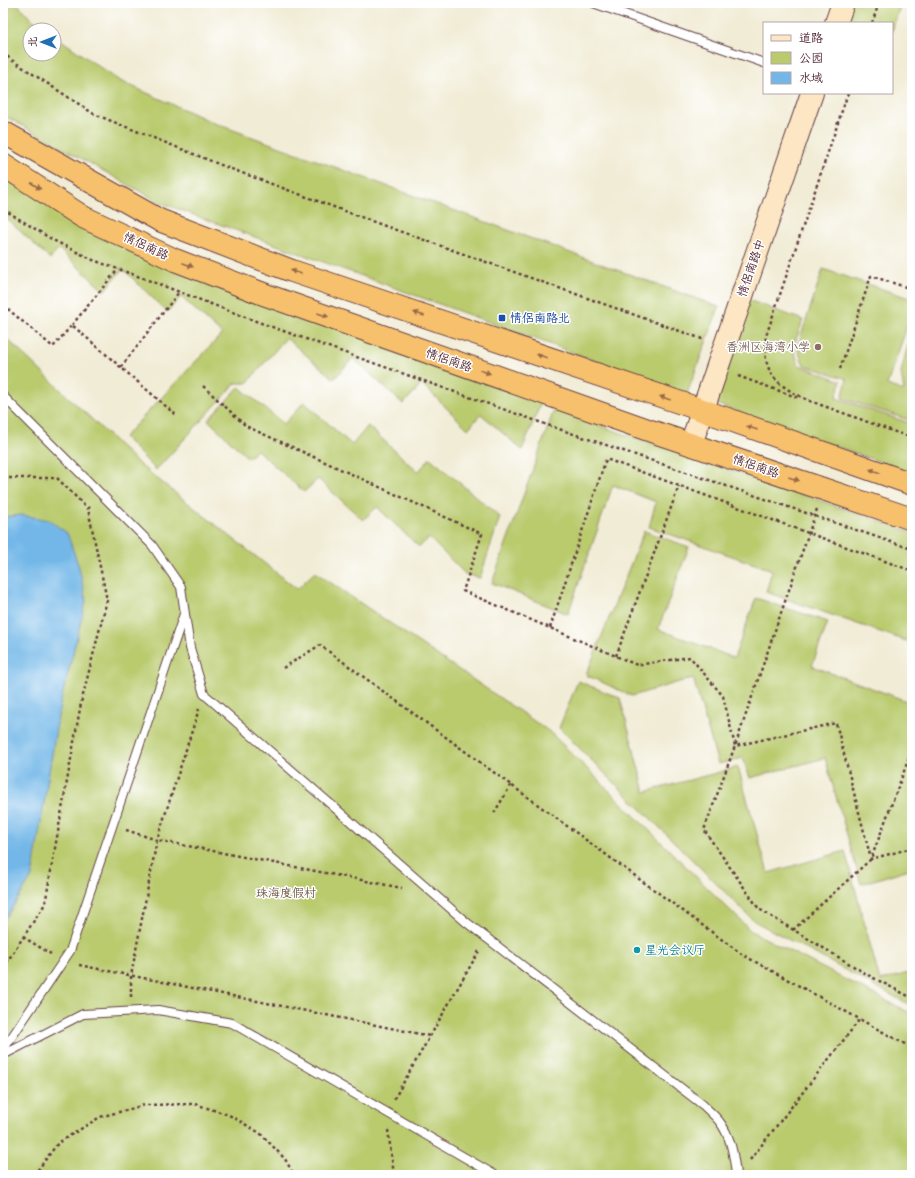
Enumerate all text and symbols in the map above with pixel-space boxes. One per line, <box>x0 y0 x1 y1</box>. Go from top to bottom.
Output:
north arrow <box>22 22 62 62</box>
legend <box>763 22 893 94</box>
text: 道路 <box>799 30 823 46</box>
text: 北 <box>25 37 40 48</box>
text: 公园 <box>799 50 823 66</box>
text: 水域 <box>799 70 823 86</box>
one-way arrow <box>30 183 41 190</box>
street label: 情侣南路 <box>121 229 171 263</box>
street label: 情侣南路中 <box>734 237 768 299</box>
one-way arrow <box>183 263 195 269</box>
one-way arrow <box>290 269 302 275</box>
place label: 情侣南路北 <box>510 310 570 326</box>
one-way arrow <box>413 311 425 317</box>
one-way arrow <box>317 313 329 319</box>
marker: 情侣南路北 <box>497 313 507 323</box>
place label: 香洲区海湾小学 <box>726 339 810 355</box>
marker: 香洲区海湾小学 <box>813 342 823 352</box>
street label: 情侣南路 <box>424 345 474 375</box>
one-way arrow <box>536 353 548 359</box>
one-way arrow <box>480 370 492 376</box>
one-way arrow <box>659 394 671 400</box>
one-way arrow <box>746 424 758 430</box>
street label: 情侣南路 <box>731 451 781 481</box>
one-way arrow <box>869 467 881 473</box>
one-way arrow <box>789 476 801 482</box>
park label: 珠海度假村 <box>256 885 316 901</box>
place label: 星光会议厅 <box>645 942 705 958</box>
marker: 星光会议厅 <box>632 945 642 955</box>

